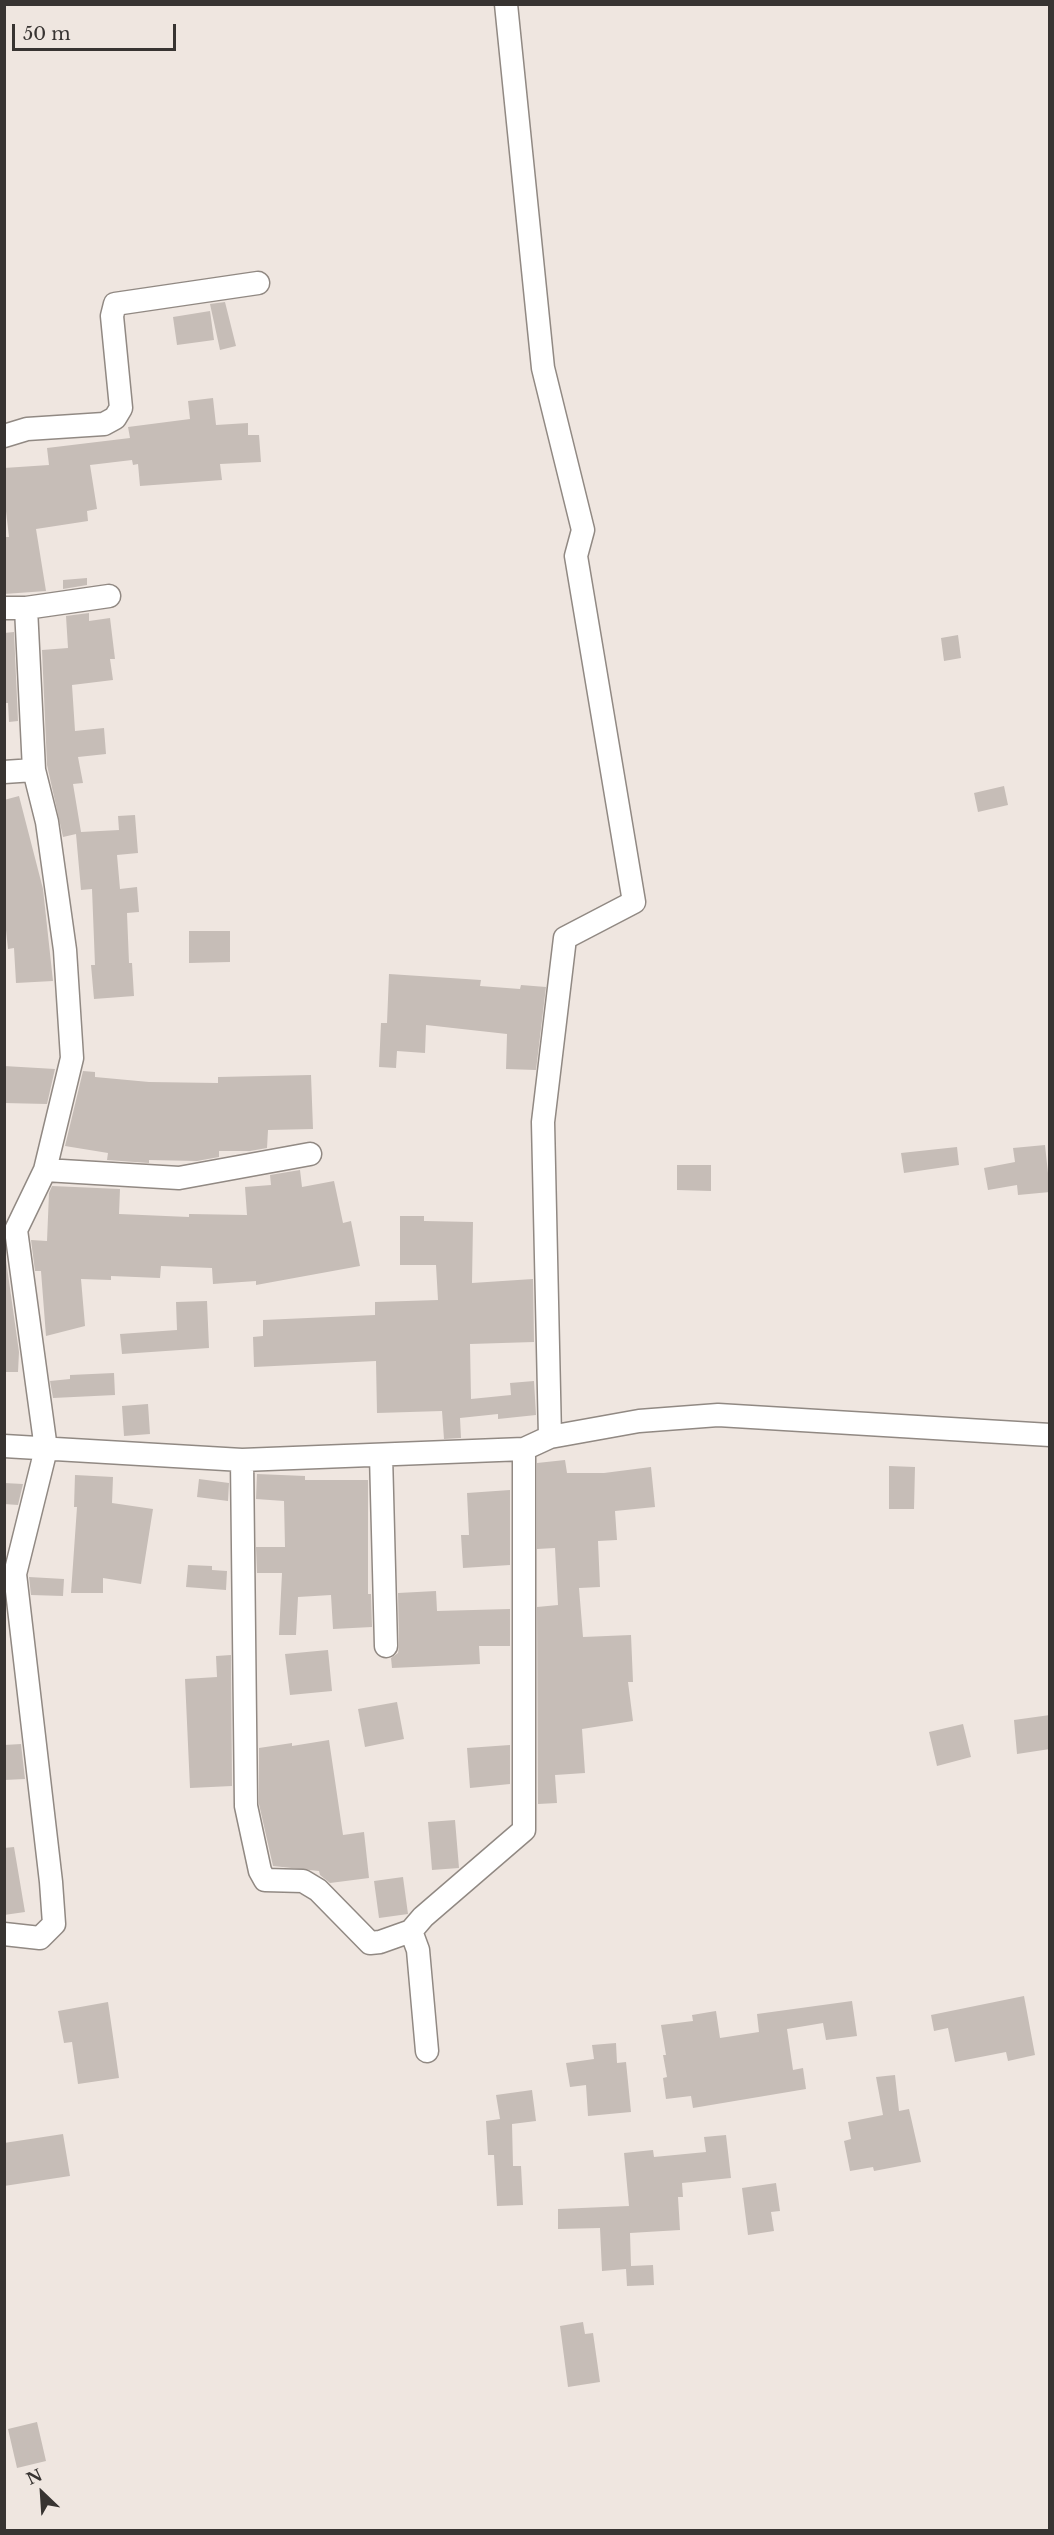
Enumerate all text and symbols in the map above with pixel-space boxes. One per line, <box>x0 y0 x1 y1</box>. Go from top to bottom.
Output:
scale bar <box>15 12 178 50</box>
text: 50 m <box>23 23 71 45</box>
north arrow <box>12 2463 72 2523</box>
text: N <box>23 2464 45 2489</box>

